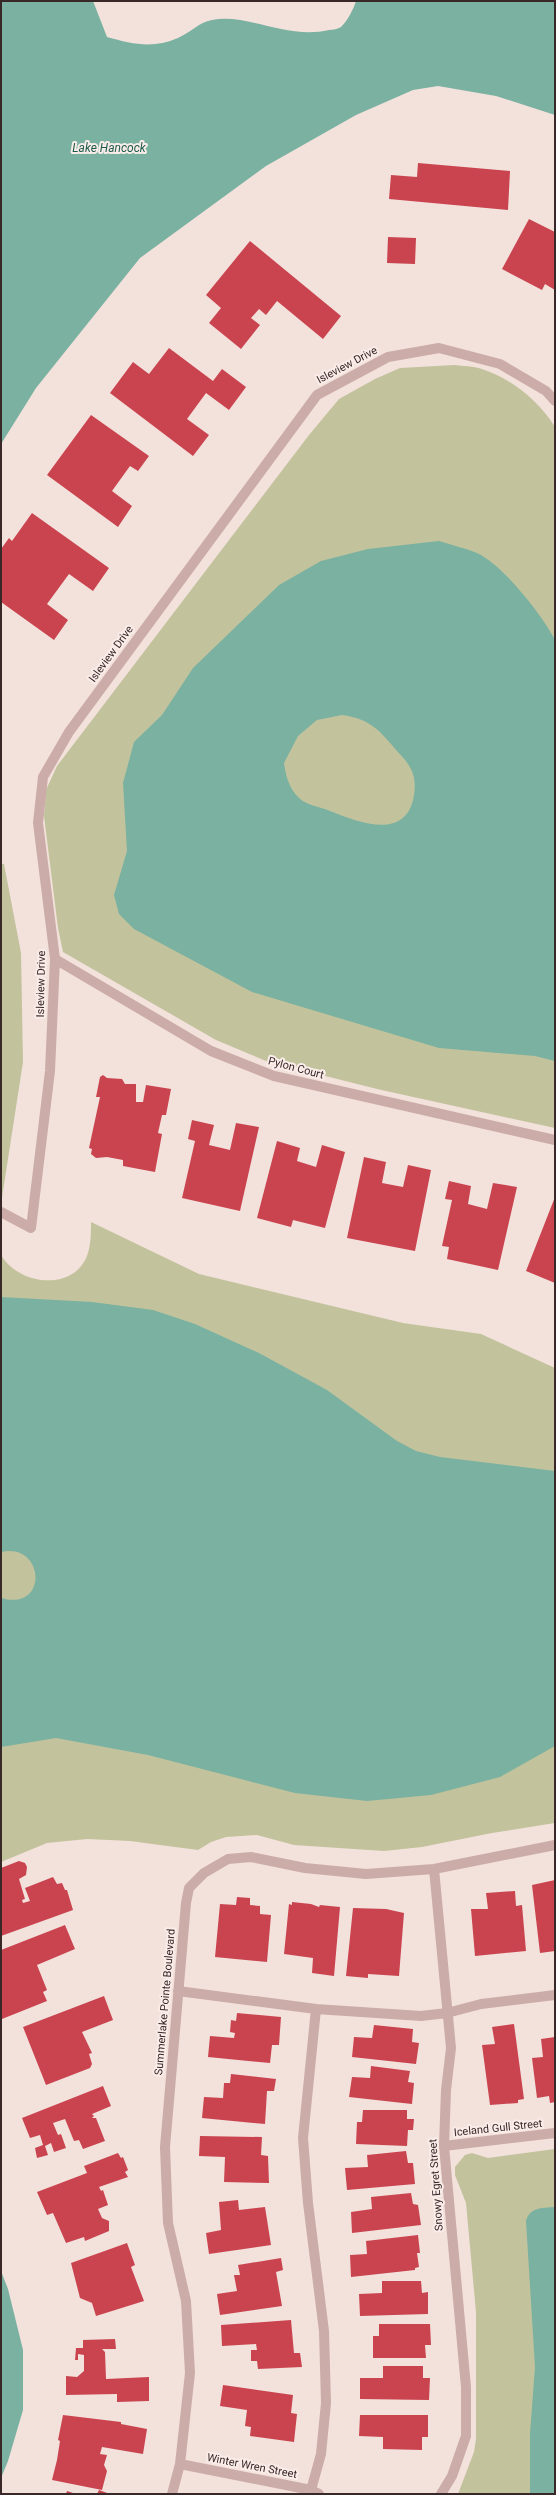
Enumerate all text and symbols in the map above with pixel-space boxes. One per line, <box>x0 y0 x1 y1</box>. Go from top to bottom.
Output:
water label: Lake Hancock <box>72 141 147 155</box>
street label: Isleview Drive <box>315 344 380 386</box>
street label: Isleview Drive <box>86 623 136 685</box>
street label: Isleview Drive <box>34 950 48 1017</box>
street label: Pylon Court <box>267 1054 326 1082</box>
street label: Summerlake Pointe Boulevard <box>152 1928 178 2076</box>
street label: Iceland Gull Street <box>453 2117 543 2139</box>
street label: Snowy Egret Street <box>426 2138 446 2231</box>
street label: Winter Wren Street <box>206 2451 298 2481</box>

